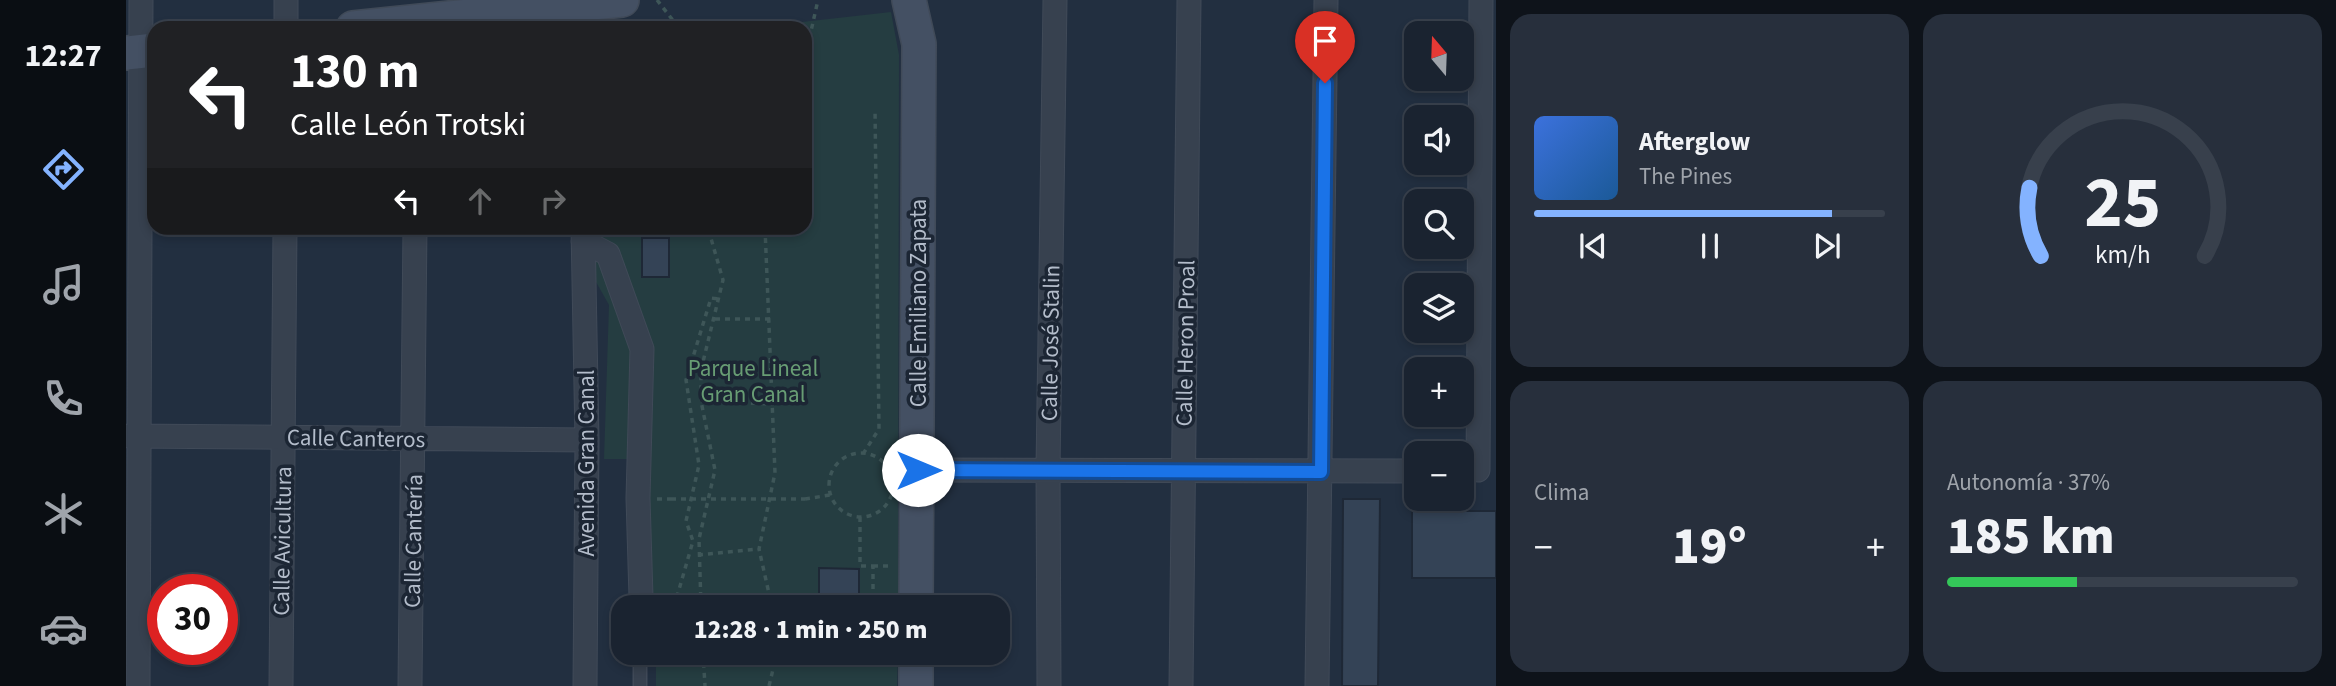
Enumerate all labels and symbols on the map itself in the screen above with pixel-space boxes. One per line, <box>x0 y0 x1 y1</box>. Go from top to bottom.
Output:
pin <box>1295 11 1355 83</box>
north arrow <box>1404 21 1474 91</box>
street label: Calle Emiliano Zapata <box>902 199 935 407</box>
street label: Calle Heron Proal <box>1168 259 1203 427</box>
street label: Calle José Stalin <box>1033 265 1068 421</box>
park label: Parque Lineal Gran Canal <box>688 352 818 411</box>
street label: Avenida Gran Canal <box>570 370 603 556</box>
street label: Calle Canteros <box>286 421 425 456</box>
position arrow <box>881 433 955 507</box>
street label: Calle Avicultura <box>265 466 300 616</box>
street label: Calle Cantería <box>396 474 431 608</box>
speed limit sign: 30 <box>147 574 238 665</box>

